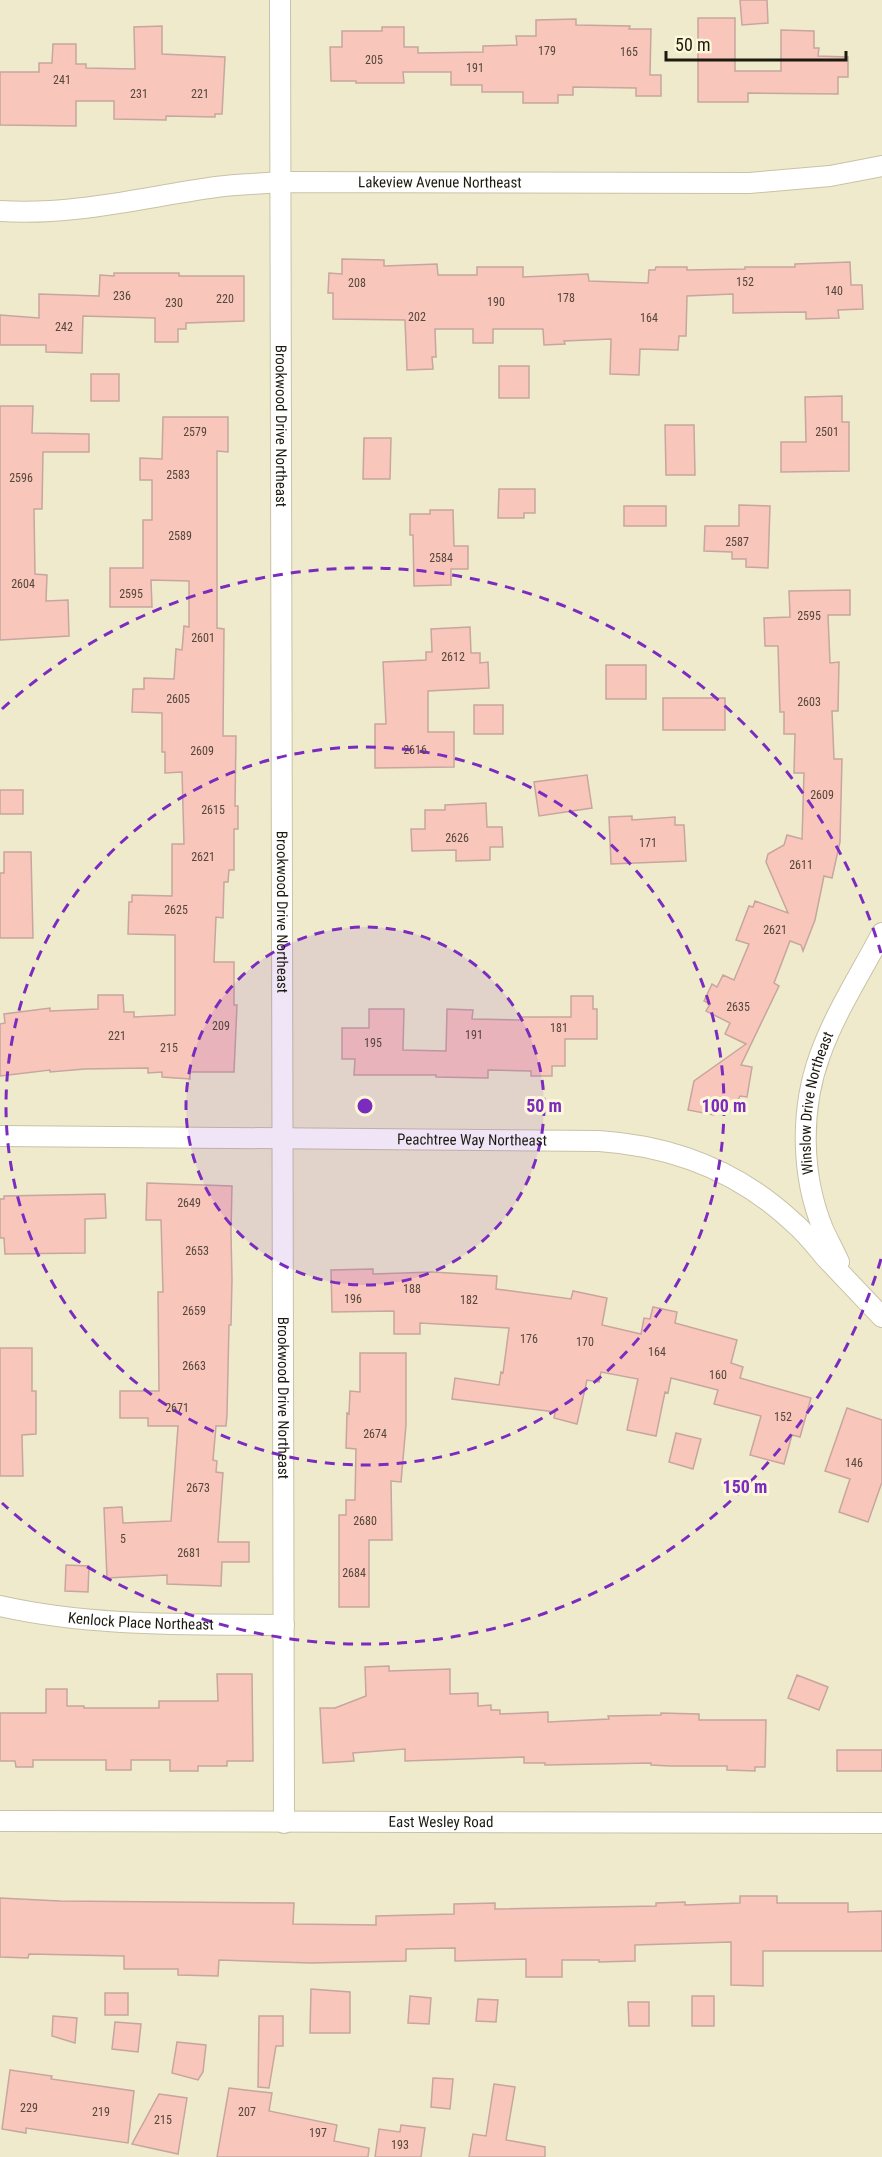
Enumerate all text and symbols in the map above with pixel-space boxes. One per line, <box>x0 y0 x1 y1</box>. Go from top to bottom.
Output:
scale bar <box>666 24 846 62</box>
text: 50 m <box>675 34 710 55</box>
house number: 179 <box>538 44 556 58</box>
house number: 165 <box>620 45 638 59</box>
house number: 205 <box>365 53 383 67</box>
house number: 191 <box>466 61 484 75</box>
house number: 241 <box>53 73 71 87</box>
house number: 231 <box>130 87 148 101</box>
house number: 221 <box>191 87 209 101</box>
street label: Lakeview Avenue Northeast <box>358 173 522 192</box>
house number: 152 <box>736 275 754 289</box>
house number: 208 <box>348 276 366 290</box>
house number: 140 <box>825 284 843 298</box>
house number: 236 <box>113 289 131 303</box>
house number: 178 <box>557 291 575 305</box>
house number: 220 <box>216 292 234 306</box>
house number: 190 <box>487 295 505 309</box>
house number: 230 <box>165 296 183 310</box>
house number: 202 <box>408 310 426 324</box>
house number: 164 <box>640 311 658 325</box>
house number: 242 <box>55 320 73 334</box>
street label: Brookwood Drive Northeast <box>272 345 290 507</box>
house number: 2579 <box>183 425 207 439</box>
house number: 2501 <box>815 425 839 439</box>
house number: 2583 <box>166 468 190 482</box>
house number: 2596 <box>9 471 33 485</box>
house number: 2589 <box>168 529 192 543</box>
house number: 2587 <box>725 535 749 549</box>
house number: 2584 <box>429 551 453 565</box>
house number: 2604 <box>11 577 35 591</box>
house number: 2595 <box>119 587 143 601</box>
house number: 2595 <box>797 609 821 623</box>
house number: 2601 <box>191 631 215 645</box>
house number: 2612 <box>441 650 465 664</box>
house number: 2605 <box>166 692 190 706</box>
house number: 2603 <box>797 695 821 709</box>
house number: 2616 <box>403 743 427 757</box>
house number: 2609 <box>190 744 214 758</box>
house number: 2609 <box>810 788 834 802</box>
house number: 2615 <box>201 803 225 817</box>
street label: Brookwood Drive Northeast <box>273 831 291 993</box>
house number: 2626 <box>445 831 469 845</box>
house number: 171 <box>639 836 657 850</box>
house number: 2621 <box>191 850 215 864</box>
house number: 2611 <box>789 858 813 872</box>
house number: 2625 <box>164 903 188 917</box>
house number: 2621 <box>763 923 787 937</box>
house number: 2635 <box>726 1000 750 1014</box>
house number: 209 <box>212 1019 230 1033</box>
house number: 181 <box>550 1021 568 1035</box>
house number: 191 <box>465 1028 483 1042</box>
house number: 221 <box>108 1029 126 1043</box>
street label: Winslow Drive Northeast <box>797 1029 837 1176</box>
house number: 195 <box>364 1036 382 1050</box>
house number: 215 <box>160 1041 178 1055</box>
text: 50 m <box>526 1095 562 1116</box>
text: 100 m <box>702 1095 746 1116</box>
centre of rings <box>355 1096 375 1116</box>
street label: Peachtree Way Northeast <box>397 1130 547 1150</box>
house number: 2649 <box>177 1196 201 1210</box>
house number: 2653 <box>185 1244 209 1258</box>
house number: 188 <box>403 1282 421 1296</box>
house number: 196 <box>344 1292 362 1306</box>
house number: 182 <box>460 1293 478 1307</box>
house number: 2659 <box>182 1304 206 1318</box>
street label: Brookwood Drive Northeast <box>274 1317 292 1479</box>
house number: 176 <box>520 1332 538 1346</box>
house number: 170 <box>576 1335 594 1349</box>
house number: 164 <box>648 1345 666 1359</box>
house number: 2663 <box>182 1359 206 1373</box>
house number: 160 <box>709 1368 727 1382</box>
house number: 2671 <box>165 1401 189 1415</box>
house number: 152 <box>774 1410 792 1424</box>
house number: 2674 <box>363 1427 387 1441</box>
house number: 146 <box>845 1456 863 1470</box>
text: 150 m <box>723 1476 767 1497</box>
house number: 2673 <box>186 1481 210 1495</box>
house number: 2680 <box>353 1514 377 1528</box>
house number: 5 <box>120 1532 126 1546</box>
house number: 2681 <box>177 1546 201 1560</box>
house number: 2684 <box>342 1566 366 1580</box>
street label: Kenlock Place Northeast <box>67 1609 214 1634</box>
street label: East Wesley Road <box>389 1813 493 1831</box>
house number: 229 <box>20 2101 38 2115</box>
house number: 219 <box>92 2105 110 2119</box>
house number: 207 <box>238 2105 256 2119</box>
house number: 215 <box>154 2113 172 2127</box>
house number: 197 <box>309 2126 327 2140</box>
house number: 193 <box>391 2138 409 2152</box>

